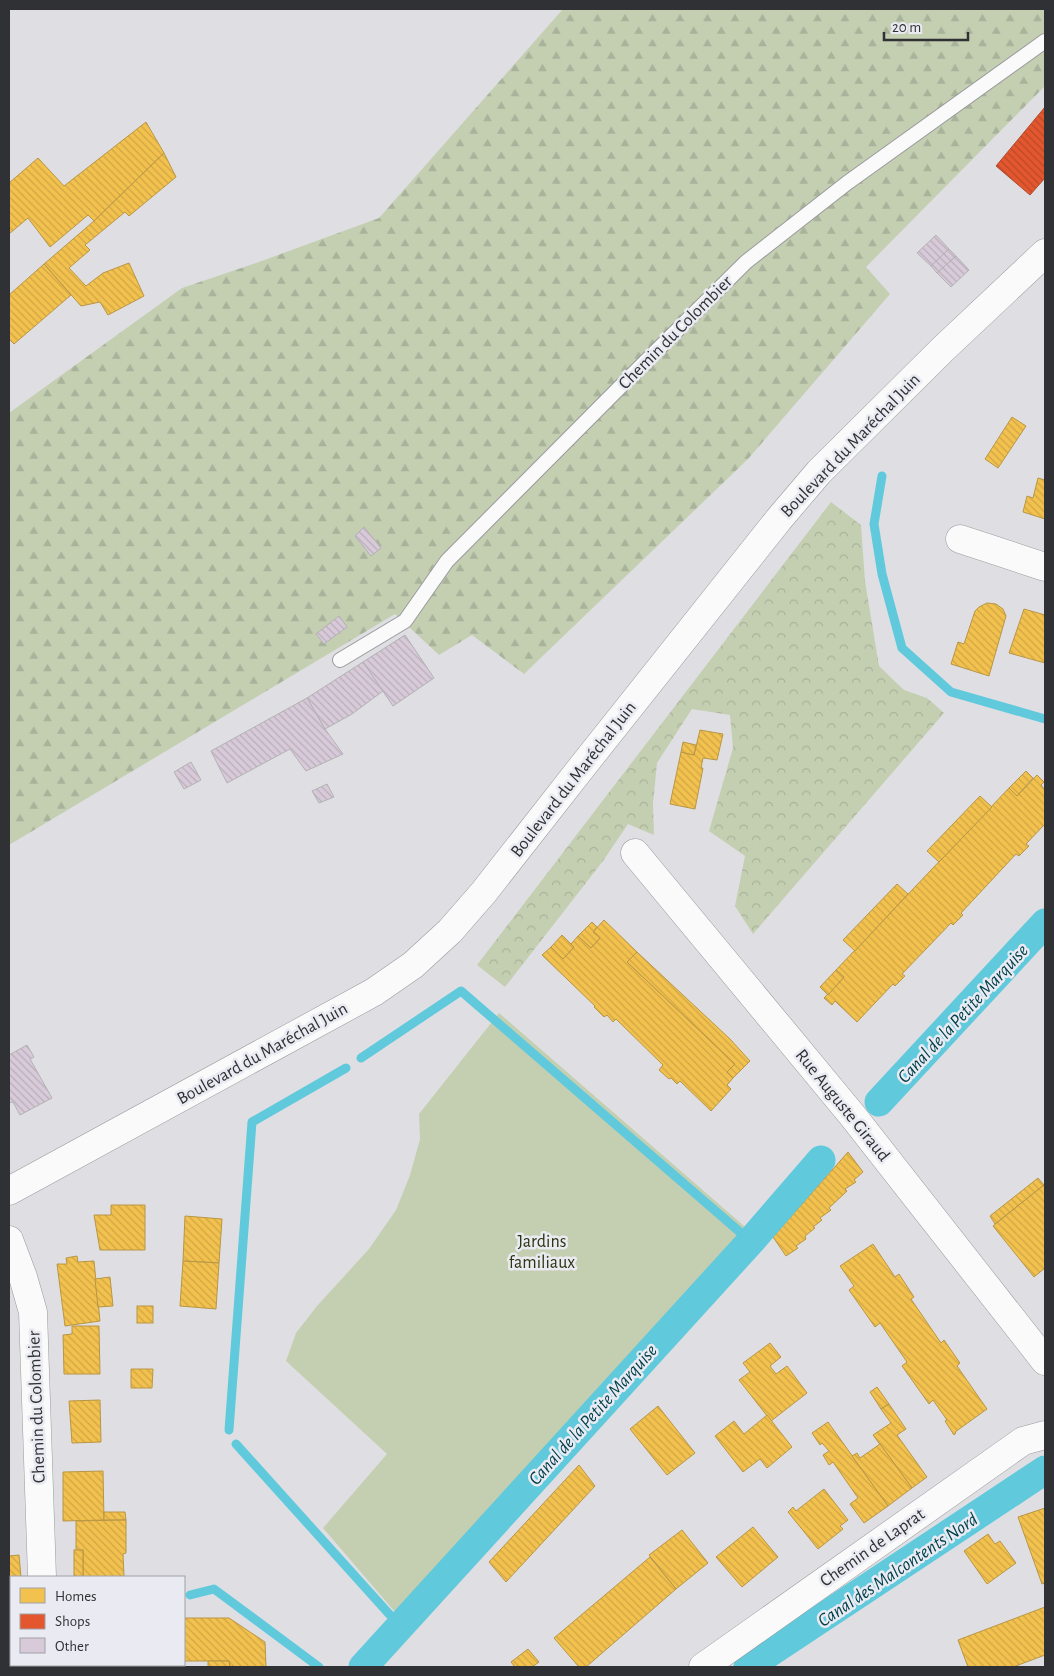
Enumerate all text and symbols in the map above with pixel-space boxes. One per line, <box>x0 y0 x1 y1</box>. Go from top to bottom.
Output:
scale bar <box>884 10 968 42</box>
text: 20 m <box>892 20 921 35</box>
street label: Chemin du Colombier <box>615 272 736 393</box>
street label: Boulevard du Maréchal Juin <box>778 370 924 521</box>
street label: Boulevard du Maréchal Juin <box>508 699 640 861</box>
water label: Canal de la Petite Marquise <box>894 941 1032 1087</box>
street label: Boulevard du Maréchal Juin <box>174 1000 351 1108</box>
street label: Rue Auguste Giraud <box>792 1046 893 1165</box>
park label: Jardins familiaux <box>509 1233 575 1272</box>
street label: Chemin du Colombier <box>25 1330 49 1484</box>
water label: Canal de la Petite Marquise <box>525 1341 661 1489</box>
street label: Chemin de Laprat <box>817 1505 928 1590</box>
water label: Canal des Malcontents Nord <box>815 1509 982 1631</box>
legend <box>10 1576 185 1666</box>
text: Homes <box>55 1589 97 1604</box>
text: Shops <box>55 1614 90 1629</box>
text: Other <box>55 1639 89 1654</box>

